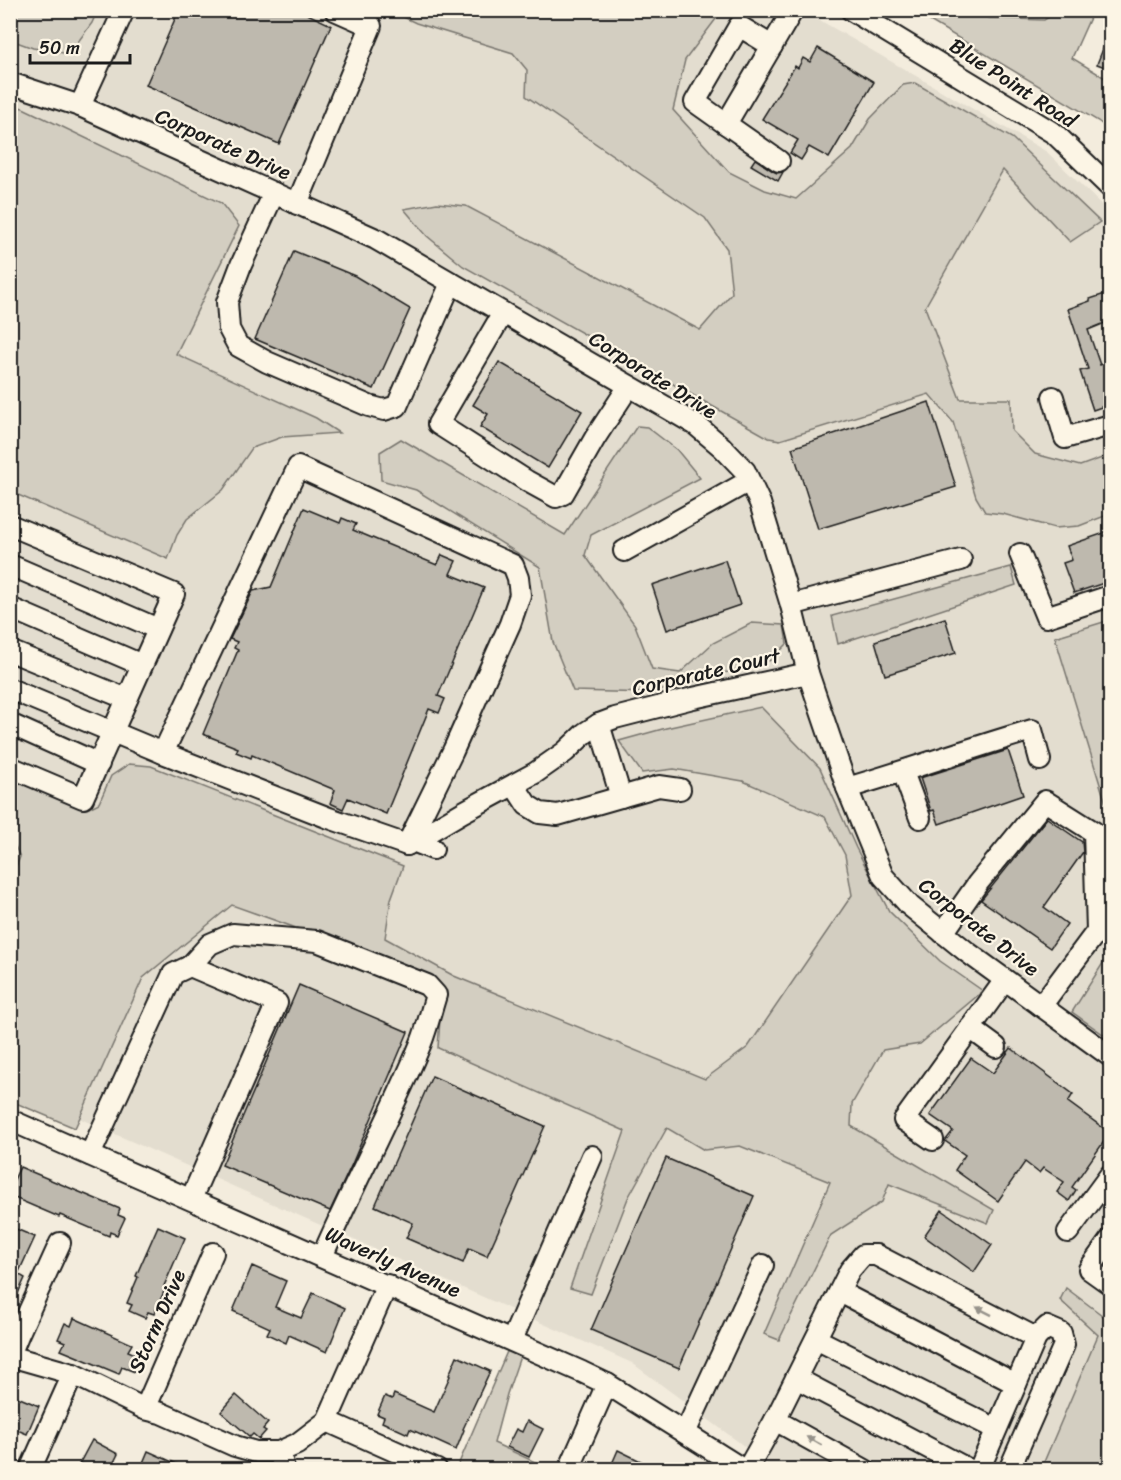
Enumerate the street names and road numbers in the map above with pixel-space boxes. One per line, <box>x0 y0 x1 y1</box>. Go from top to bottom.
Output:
street label: Blue Point Road <box>941 27 1086 140</box>
street label: Corporate Drive <box>149 97 297 191</box>
street label: Corporate Drive <box>581 320 725 430</box>
street label: Corporate Court <box>628 636 785 707</box>
street label: Corporate Drive <box>910 867 1048 987</box>
street label: Waverly Avenue <box>319 1215 467 1309</box>
street label: Storm Drive <box>117 1263 197 1379</box>

